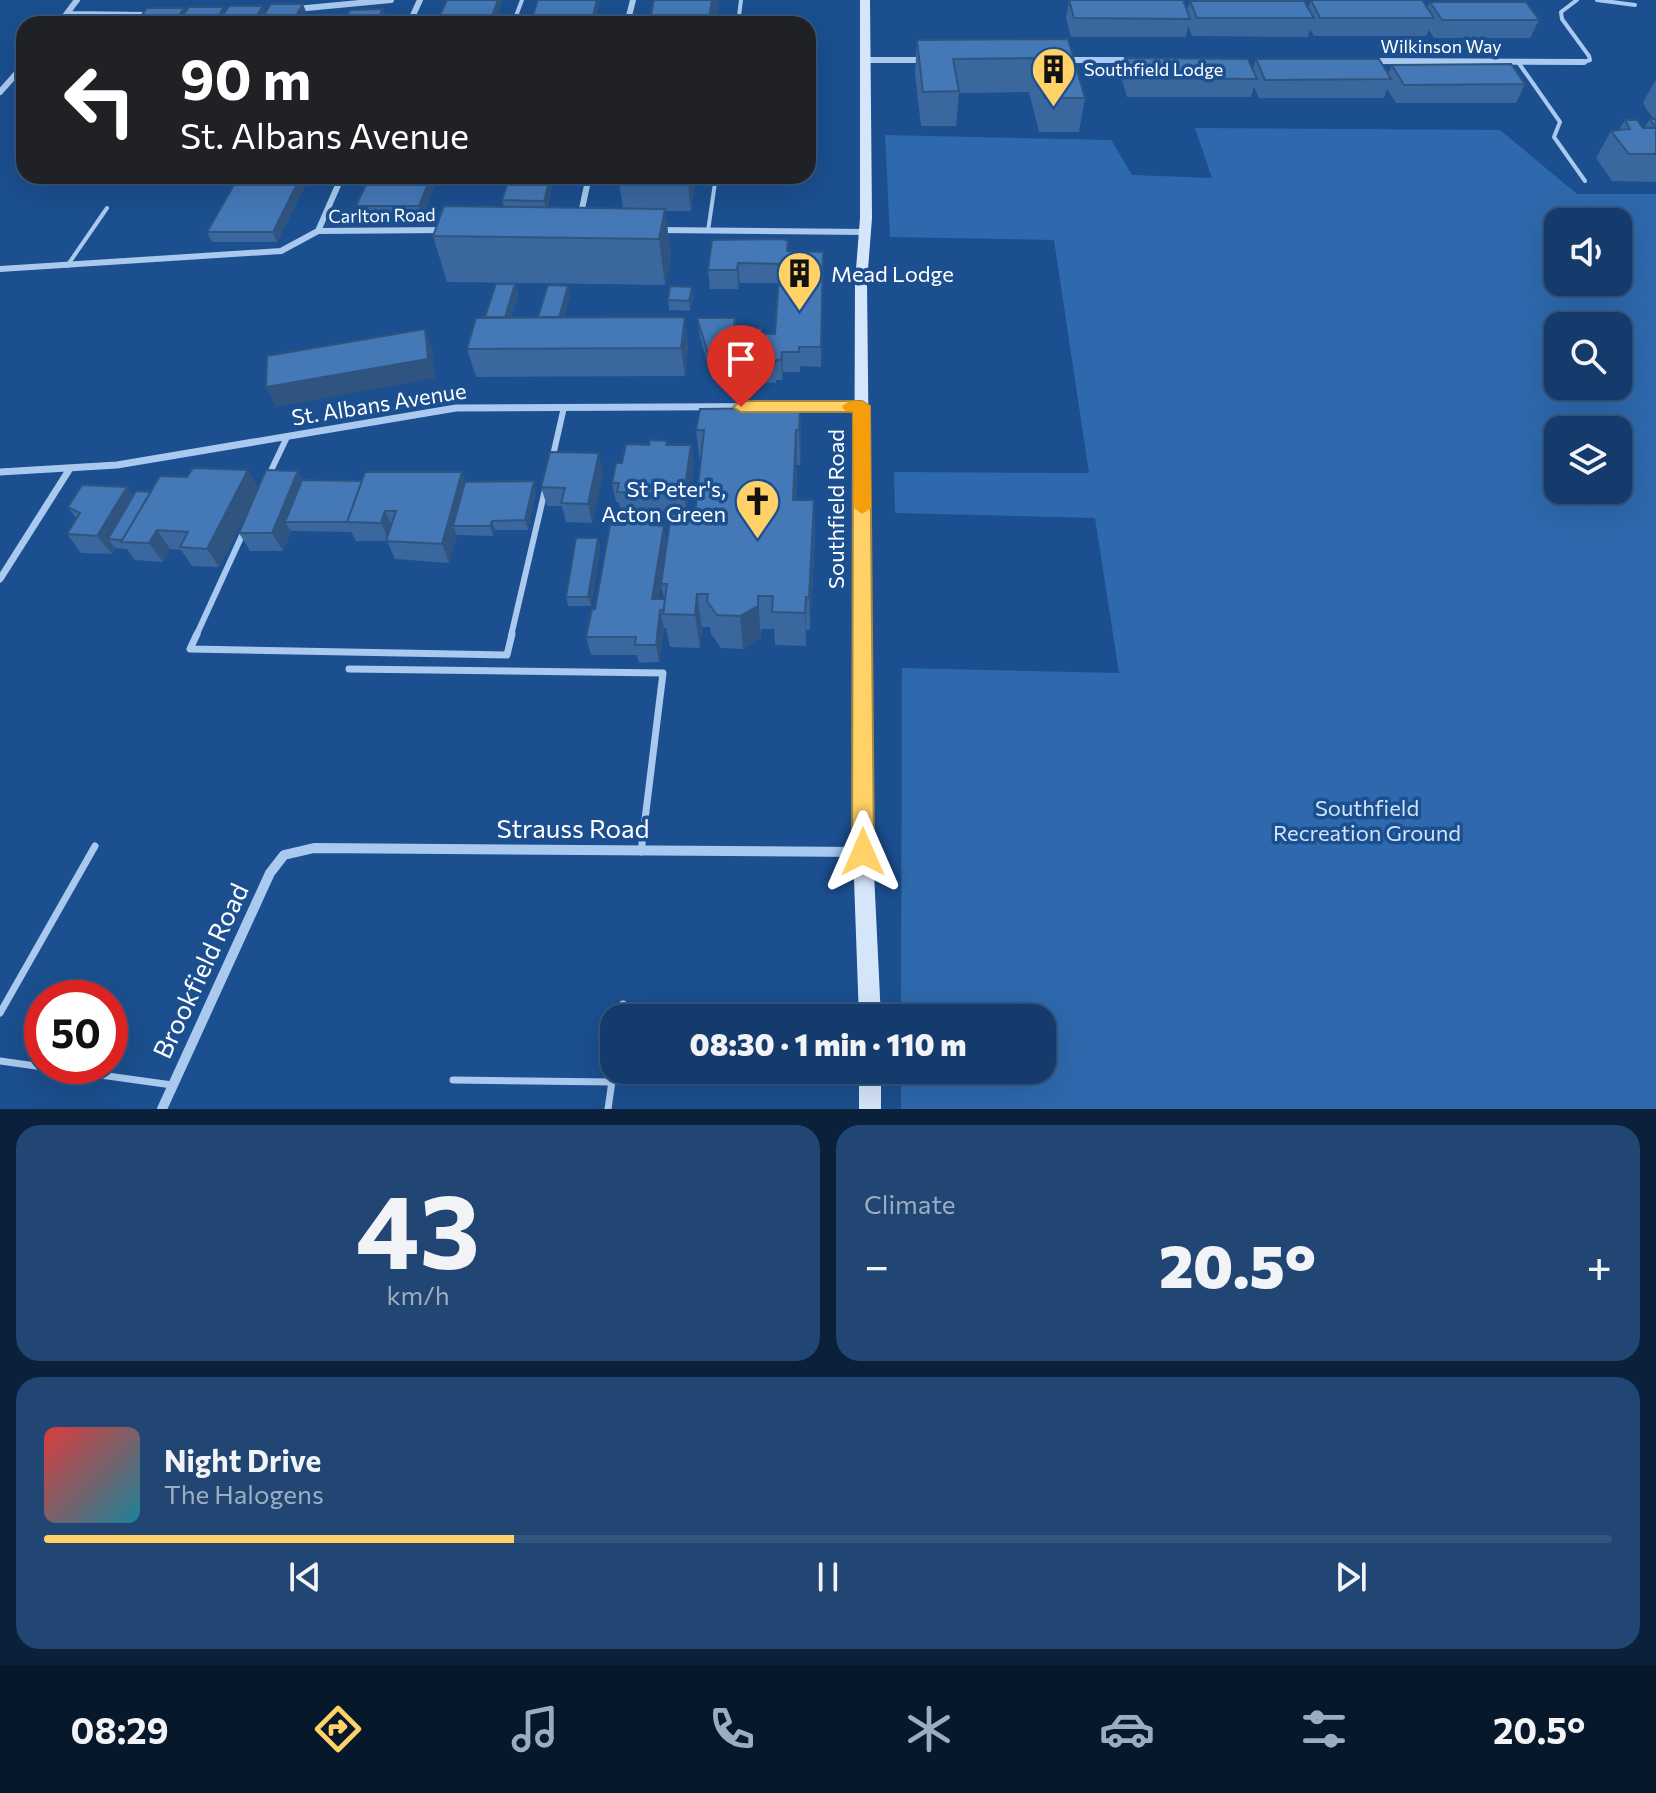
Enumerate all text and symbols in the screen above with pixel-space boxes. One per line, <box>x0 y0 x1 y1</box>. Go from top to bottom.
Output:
street label: Wilkinson Way <box>1381 35 1501 57</box>
text: 90 m <box>180 43 311 112</box>
building icon: Southfield Lodge <box>1029 46 1077 109</box>
icon: left <box>48 48 152 152</box>
place label: Southfield Lodge <box>1084 58 1223 80</box>
text: St. Albans Avenue <box>180 112 469 156</box>
street label: Carlton Road <box>328 203 436 227</box>
map controls <box>1544 208 1632 504</box>
button: sound <box>1544 208 1632 296</box>
building icon: Mead Lodge <box>776 250 824 313</box>
place label: Mead Lodge <box>831 260 954 287</box>
button: search <box>1544 312 1632 400</box>
pin <box>707 325 775 407</box>
icon: arrive <box>719 337 763 381</box>
street label: St. Albans Avenue <box>290 376 468 431</box>
button: layers <box>1544 416 1632 504</box>
street label: Southfield Road <box>822 429 849 589</box>
place label: St Peter's, Acton Green <box>601 475 726 527</box>
church icon: St Peter's, Acton Green <box>733 478 781 541</box>
park label: Southfield Recreation Ground <box>1273 794 1461 846</box>
position arrow <box>821 810 905 894</box>
street label: Strauss Road <box>496 812 650 843</box>
street label: Brookfield Road <box>145 878 254 1063</box>
speed limit sign: 50 <box>24 980 128 1084</box>
text: 08:30 · 1 min · 110 m <box>690 1025 966 1062</box>
text: 43 <box>356 1163 480 1290</box>
text: Climate <box>864 1188 956 1219</box>
text: 20.5° <box>1159 1227 1316 1300</box>
text: − <box>864 1237 889 1291</box>
text: + <box>1586 1237 1612 1291</box>
text: km/h <box>386 1279 450 1310</box>
text: Night Drive <box>164 1441 321 1478</box>
text: The Halogens <box>164 1478 324 1509</box>
icon: previous <box>283 1555 327 1599</box>
icon: pause <box>806 1555 850 1599</box>
icon: next <box>1329 1555 1373 1599</box>
icon: directions <box>310 1701 366 1757</box>
icon: music <box>507 1701 563 1757</box>
icon: phone <box>704 1701 760 1757</box>
icon: climate <box>901 1701 957 1757</box>
icon: car <box>1099 1701 1155 1757</box>
icon: filters <box>1296 1701 1352 1757</box>
text: 08:29 <box>71 1707 169 1751</box>
text: 20.5° <box>1493 1707 1585 1751</box>

